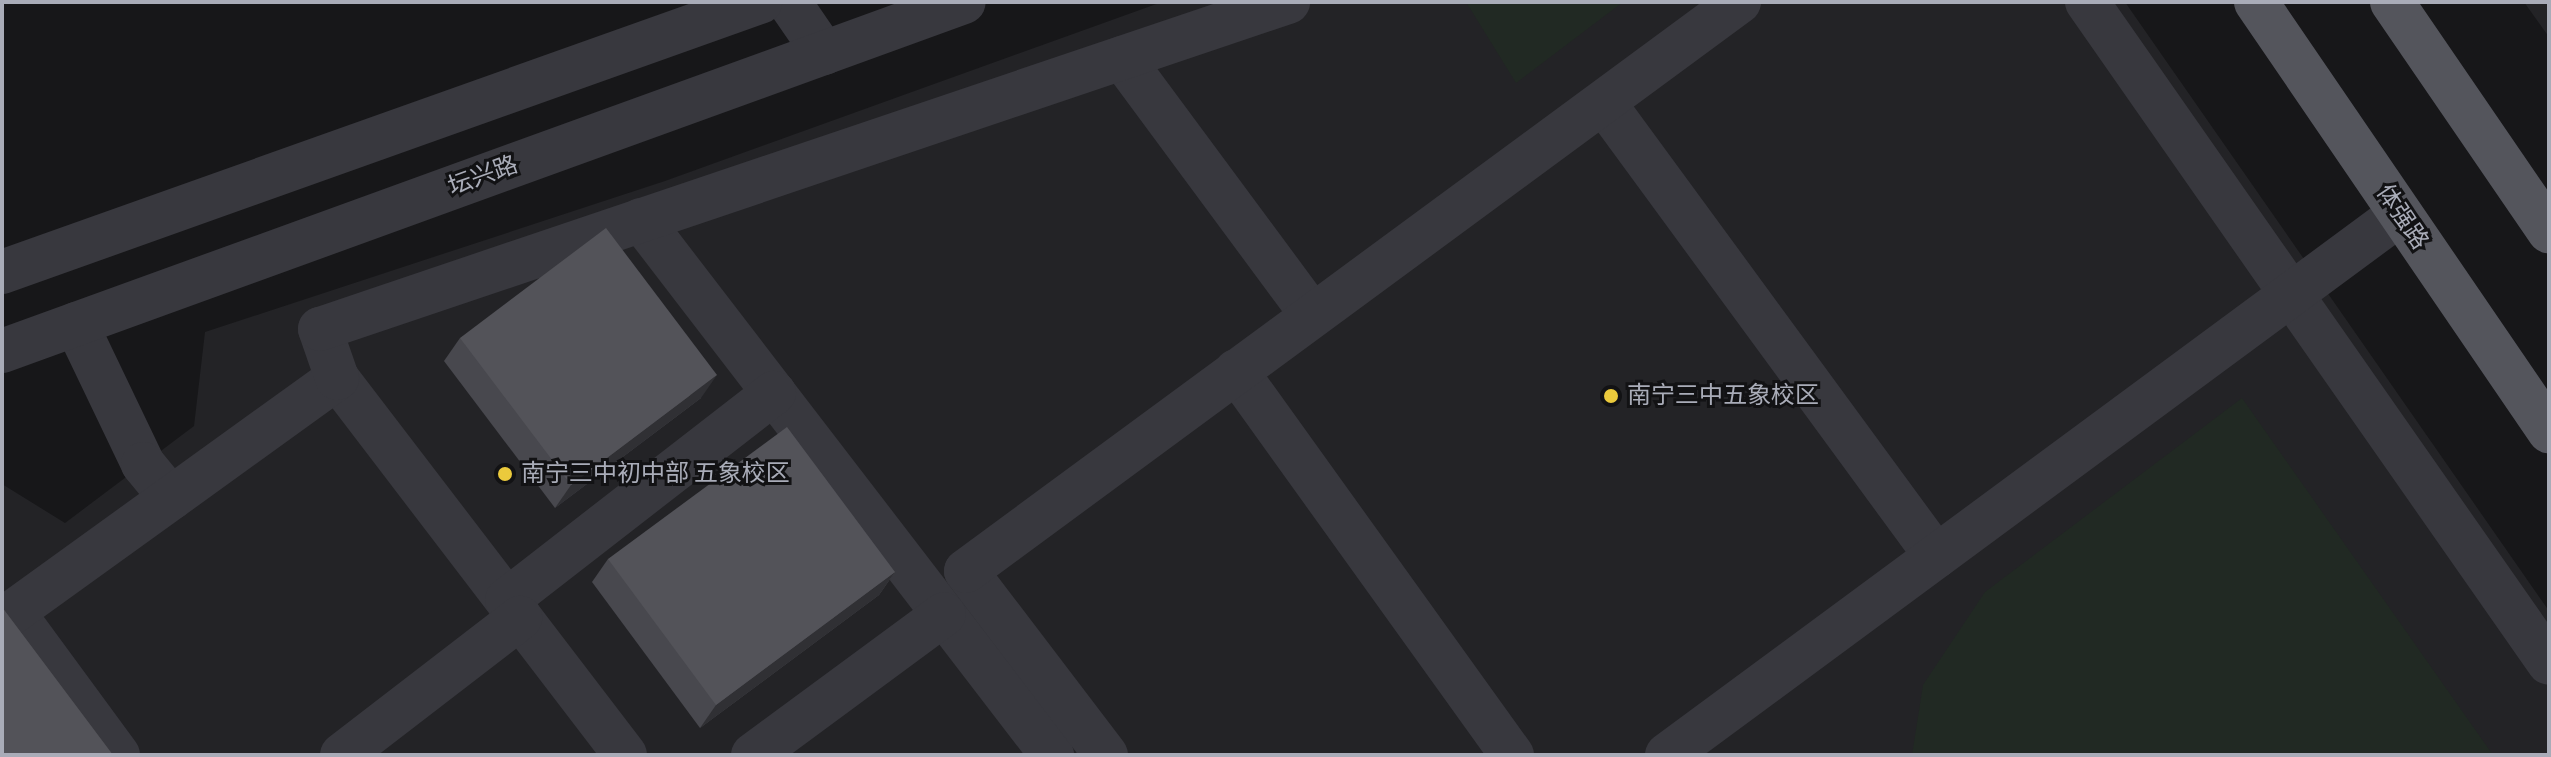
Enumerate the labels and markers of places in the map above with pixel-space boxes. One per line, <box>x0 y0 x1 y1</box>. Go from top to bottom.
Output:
place label: 南宁三中五象校区 <box>1627 382 1819 410</box>
marker: 南宁三中五象校区 <box>1602 387 1620 405</box>
place label: 南宁三中初中部 五象校区 <box>521 460 790 488</box>
marker: 南宁三中初中部 五象校区 <box>496 465 514 483</box>

